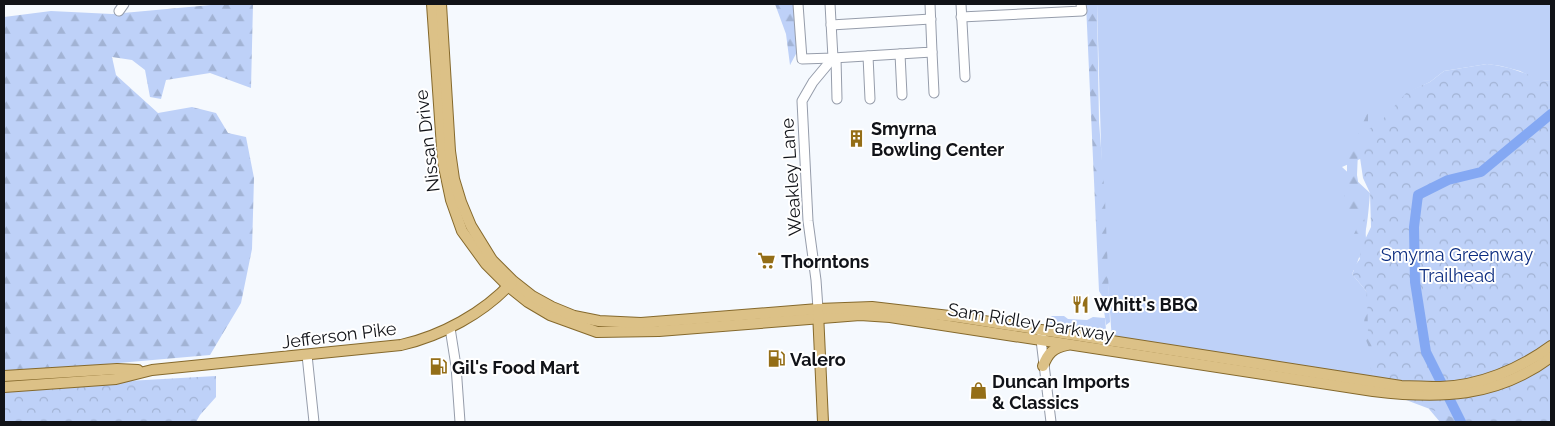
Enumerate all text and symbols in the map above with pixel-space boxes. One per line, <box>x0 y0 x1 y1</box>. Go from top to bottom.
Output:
street label: Nissan Drive <box>410 88 444 193</box>
street label: Weakley Lane <box>776 117 806 237</box>
place label: Smyrna Bowling Center <box>871 118 1004 160</box>
building icon: Smyrna Bowling Center <box>847 128 867 148</box>
park label: Smyrna Greenway Trailhead <box>1381 244 1533 286</box>
supermarket icon: Thorntons <box>757 251 777 271</box>
place label: Thorntons <box>781 251 869 272</box>
restaurant icon: Whitt's BBQ <box>1070 294 1090 314</box>
place label: Whitt's BBQ <box>1094 294 1198 315</box>
street label: Sam Ridley Parkway <box>946 298 1116 346</box>
street label: Jefferson Pike <box>281 318 398 352</box>
fuel station icon: Valero <box>766 349 786 369</box>
place label: Valero <box>790 349 846 370</box>
fuel station icon: Gil's Food Mart <box>428 357 448 377</box>
place label: Gil's Food Mart <box>452 357 580 378</box>
place label: Duncan Imports & Classics <box>992 371 1130 413</box>
shop icon: Duncan Imports & Classics <box>968 381 988 401</box>

